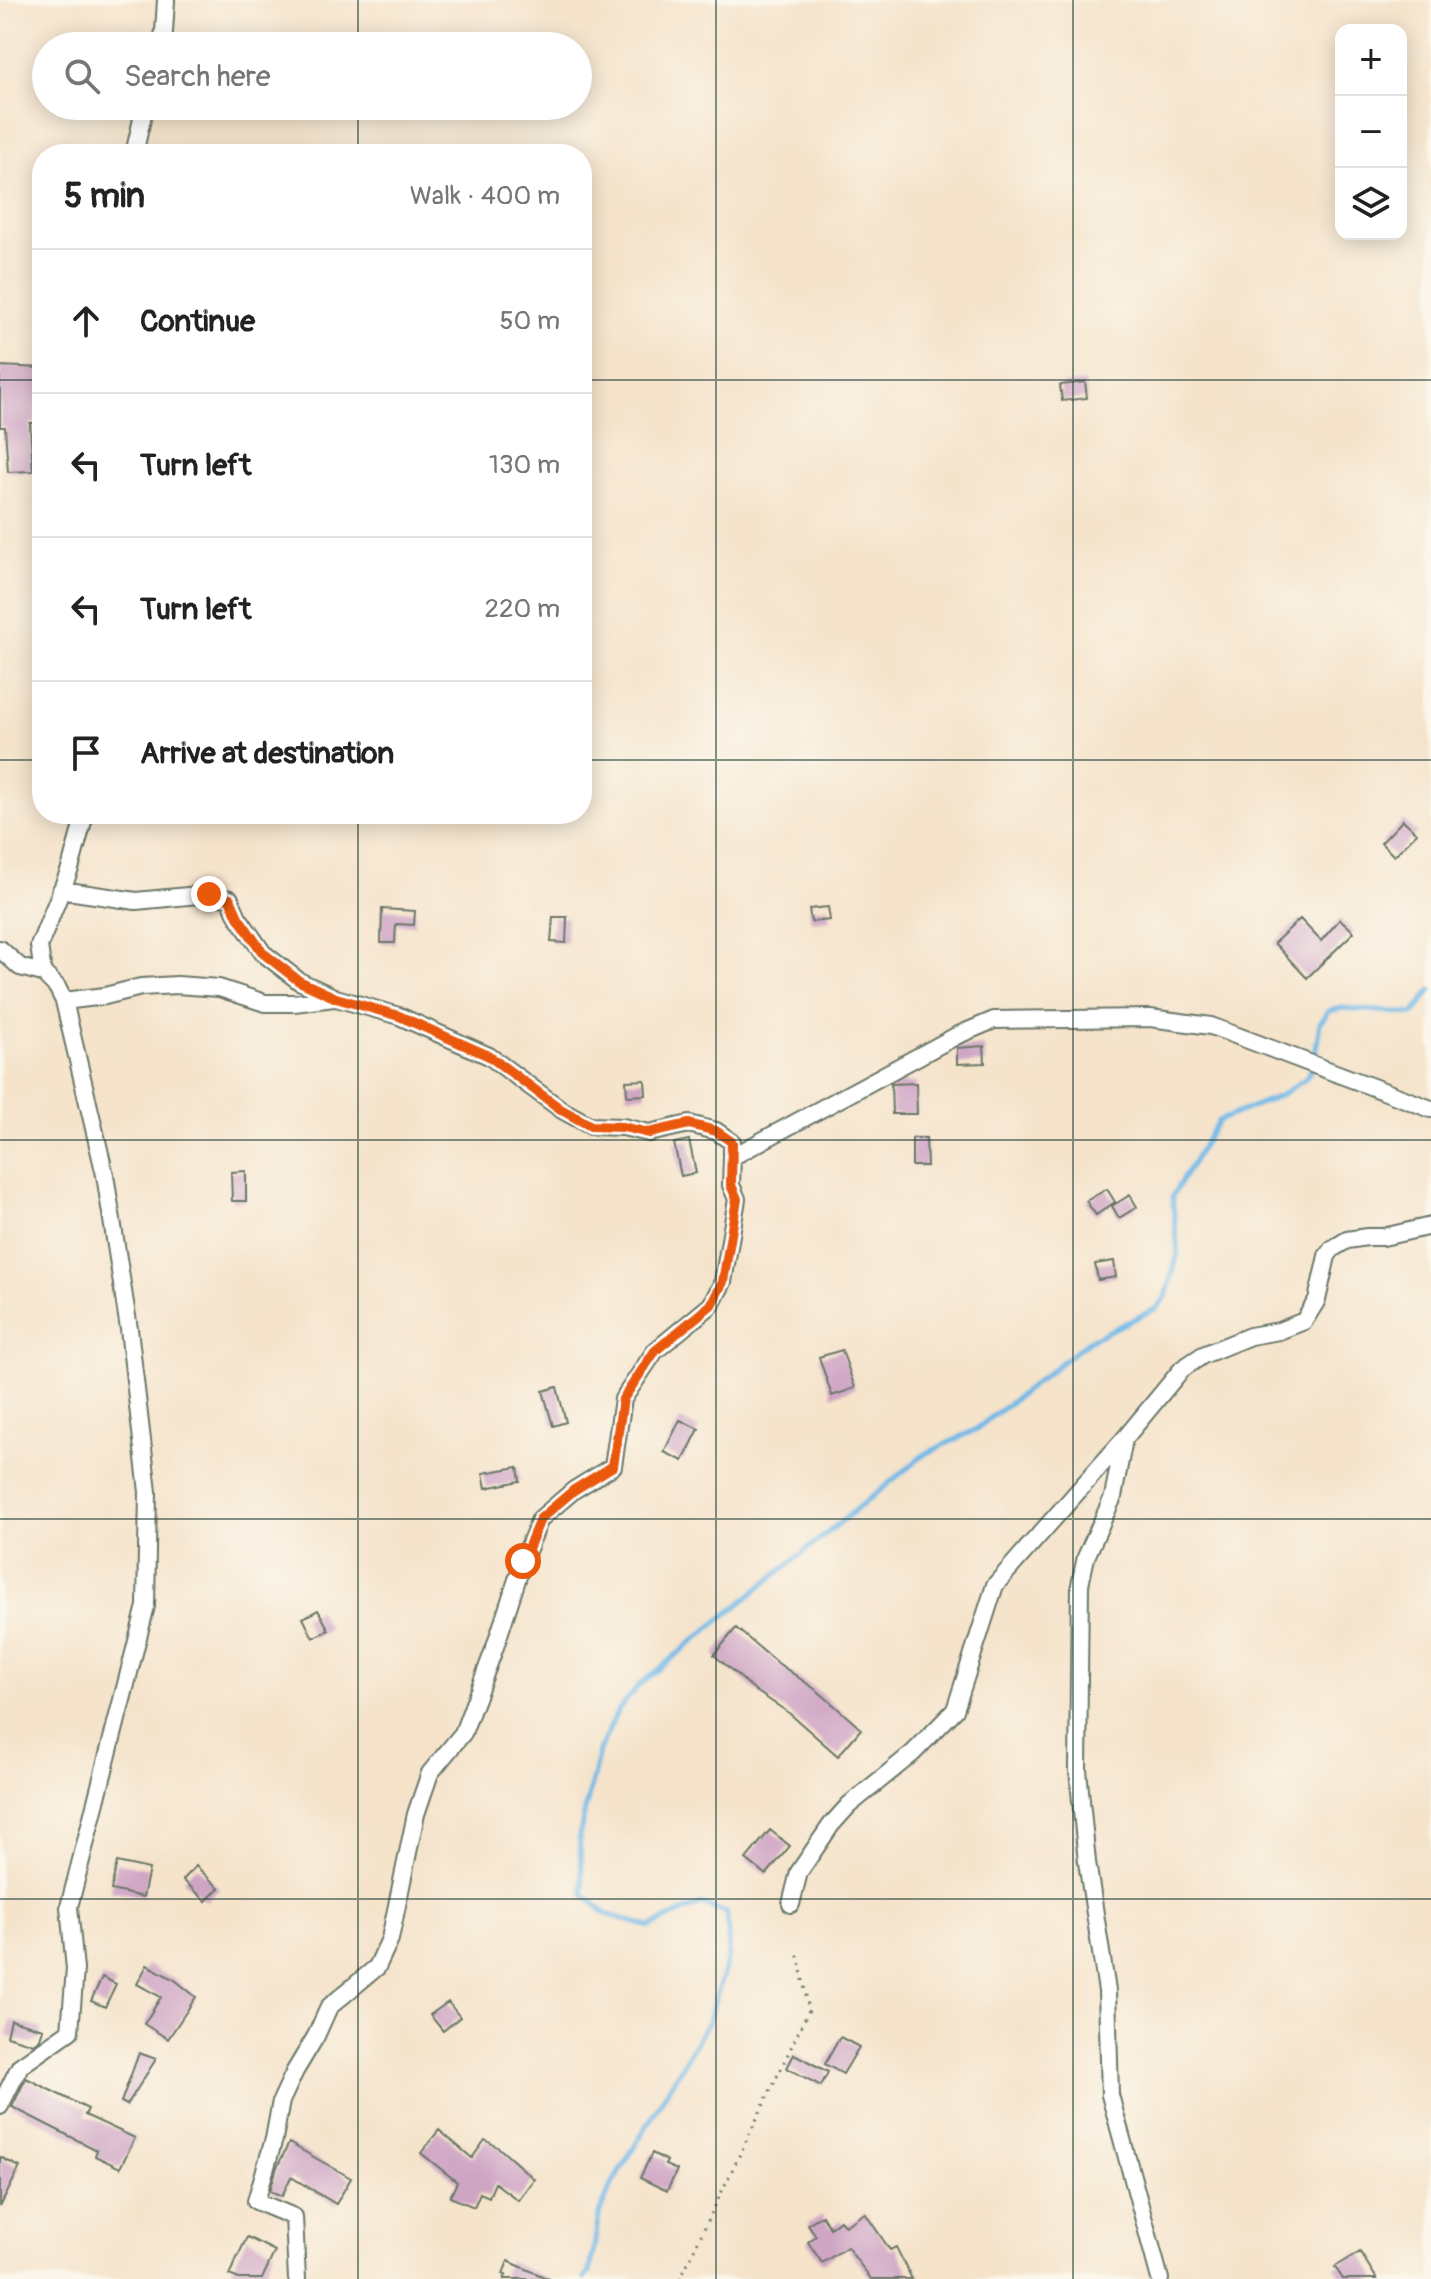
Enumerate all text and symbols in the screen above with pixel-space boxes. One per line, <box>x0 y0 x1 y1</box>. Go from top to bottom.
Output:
map controls <box>1335 24 1407 240</box>
button: + <box>1335 24 1407 96</box>
search box <box>32 32 592 120</box>
icon: search <box>60 54 104 98</box>
text: Search here <box>124 58 271 95</box>
button: − <box>1335 96 1407 168</box>
button: layers <box>1335 168 1407 240</box>
text: 5 min <box>64 175 145 218</box>
text: Walk · 400 m <box>410 180 560 212</box>
icon: ahead <box>64 299 108 343</box>
text: Continue <box>140 303 255 340</box>
text: 50 m <box>499 305 560 337</box>
icon: left <box>64 443 108 487</box>
text: Turn left <box>140 447 251 484</box>
text: 130 m <box>489 449 560 481</box>
icon: left <box>64 587 108 631</box>
text: Turn left <box>140 591 251 628</box>
text: 220 m <box>484 593 560 625</box>
icon: arrive <box>64 731 108 775</box>
text: Arrive at destination <box>140 735 394 772</box>
route end <box>191 876 227 912</box>
route start <box>505 1543 541 1579</box>

